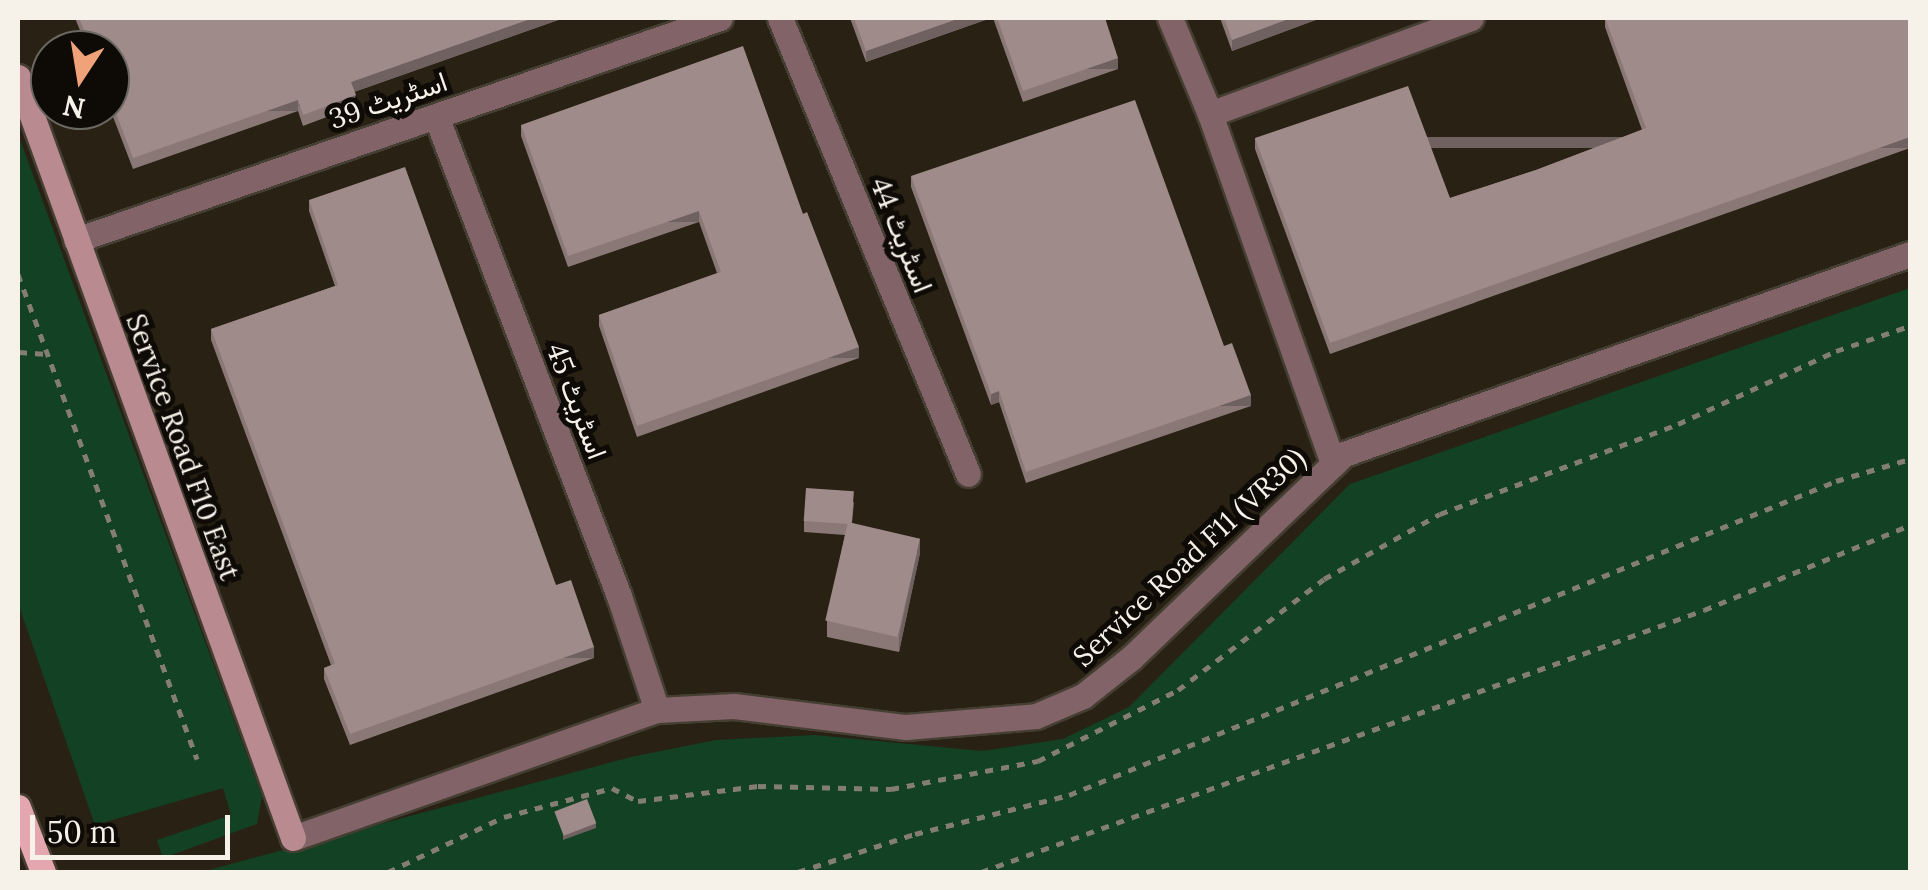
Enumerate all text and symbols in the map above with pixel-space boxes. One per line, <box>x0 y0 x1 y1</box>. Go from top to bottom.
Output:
north arrow <box>30 30 130 130</box>
street label: اسٹریٹ 39 <box>325 64 451 136</box>
text: N <box>60 88 89 127</box>
street label: اسٹریٹ 44 <box>864 172 940 298</box>
street label: Service Road F10 East <box>119 309 247 585</box>
street label: اسٹریٹ 45 <box>540 338 614 464</box>
street label: Service Road F11 (VR30) <box>1066 441 1312 673</box>
scale bar <box>35 795 235 857</box>
text: 50 m <box>47 813 117 851</box>

